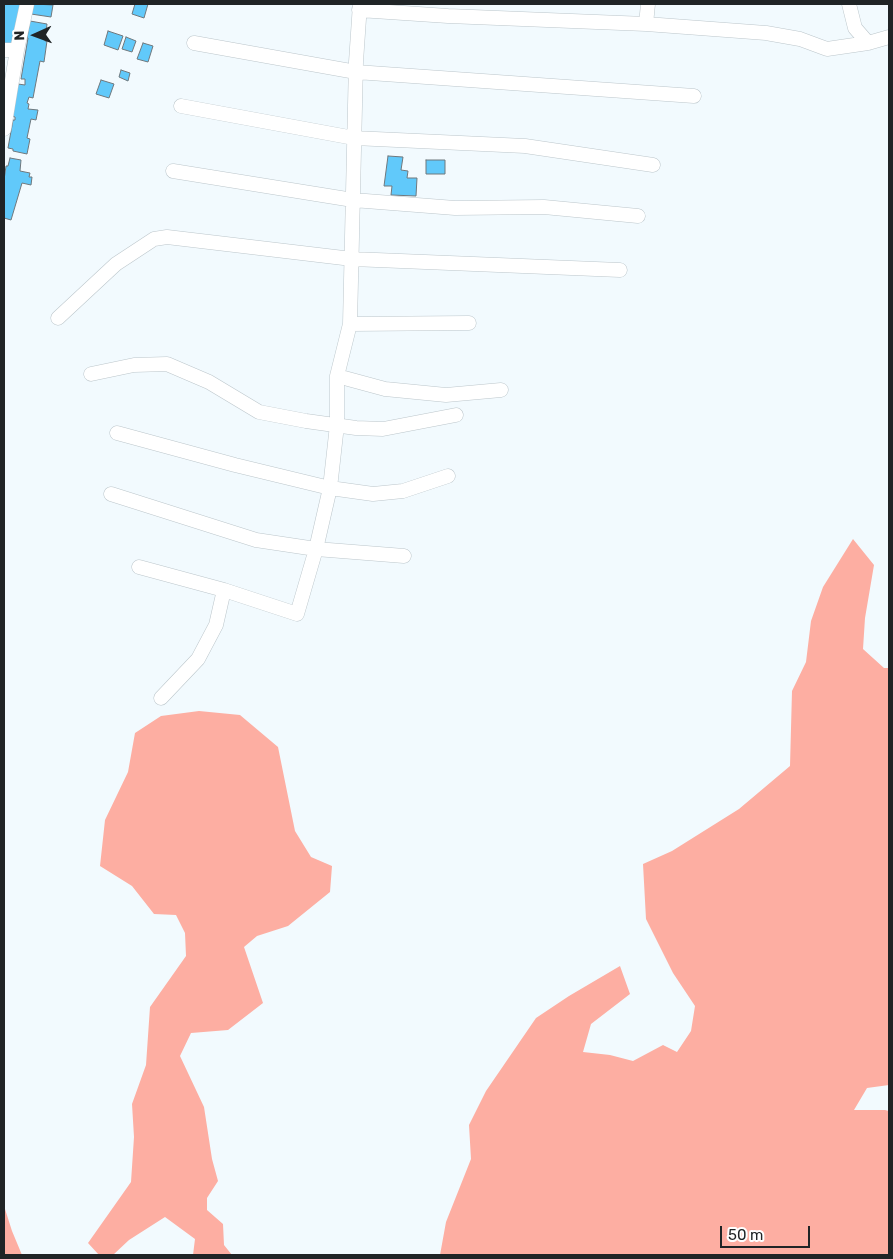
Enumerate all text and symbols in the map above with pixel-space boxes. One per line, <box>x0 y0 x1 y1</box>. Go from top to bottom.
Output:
north arrow <box>10 10 60 60</box>
text: N <box>11 30 28 41</box>
scale bar <box>723 1216 813 1248</box>
text: 50 m <box>728 1226 763 1244</box>

